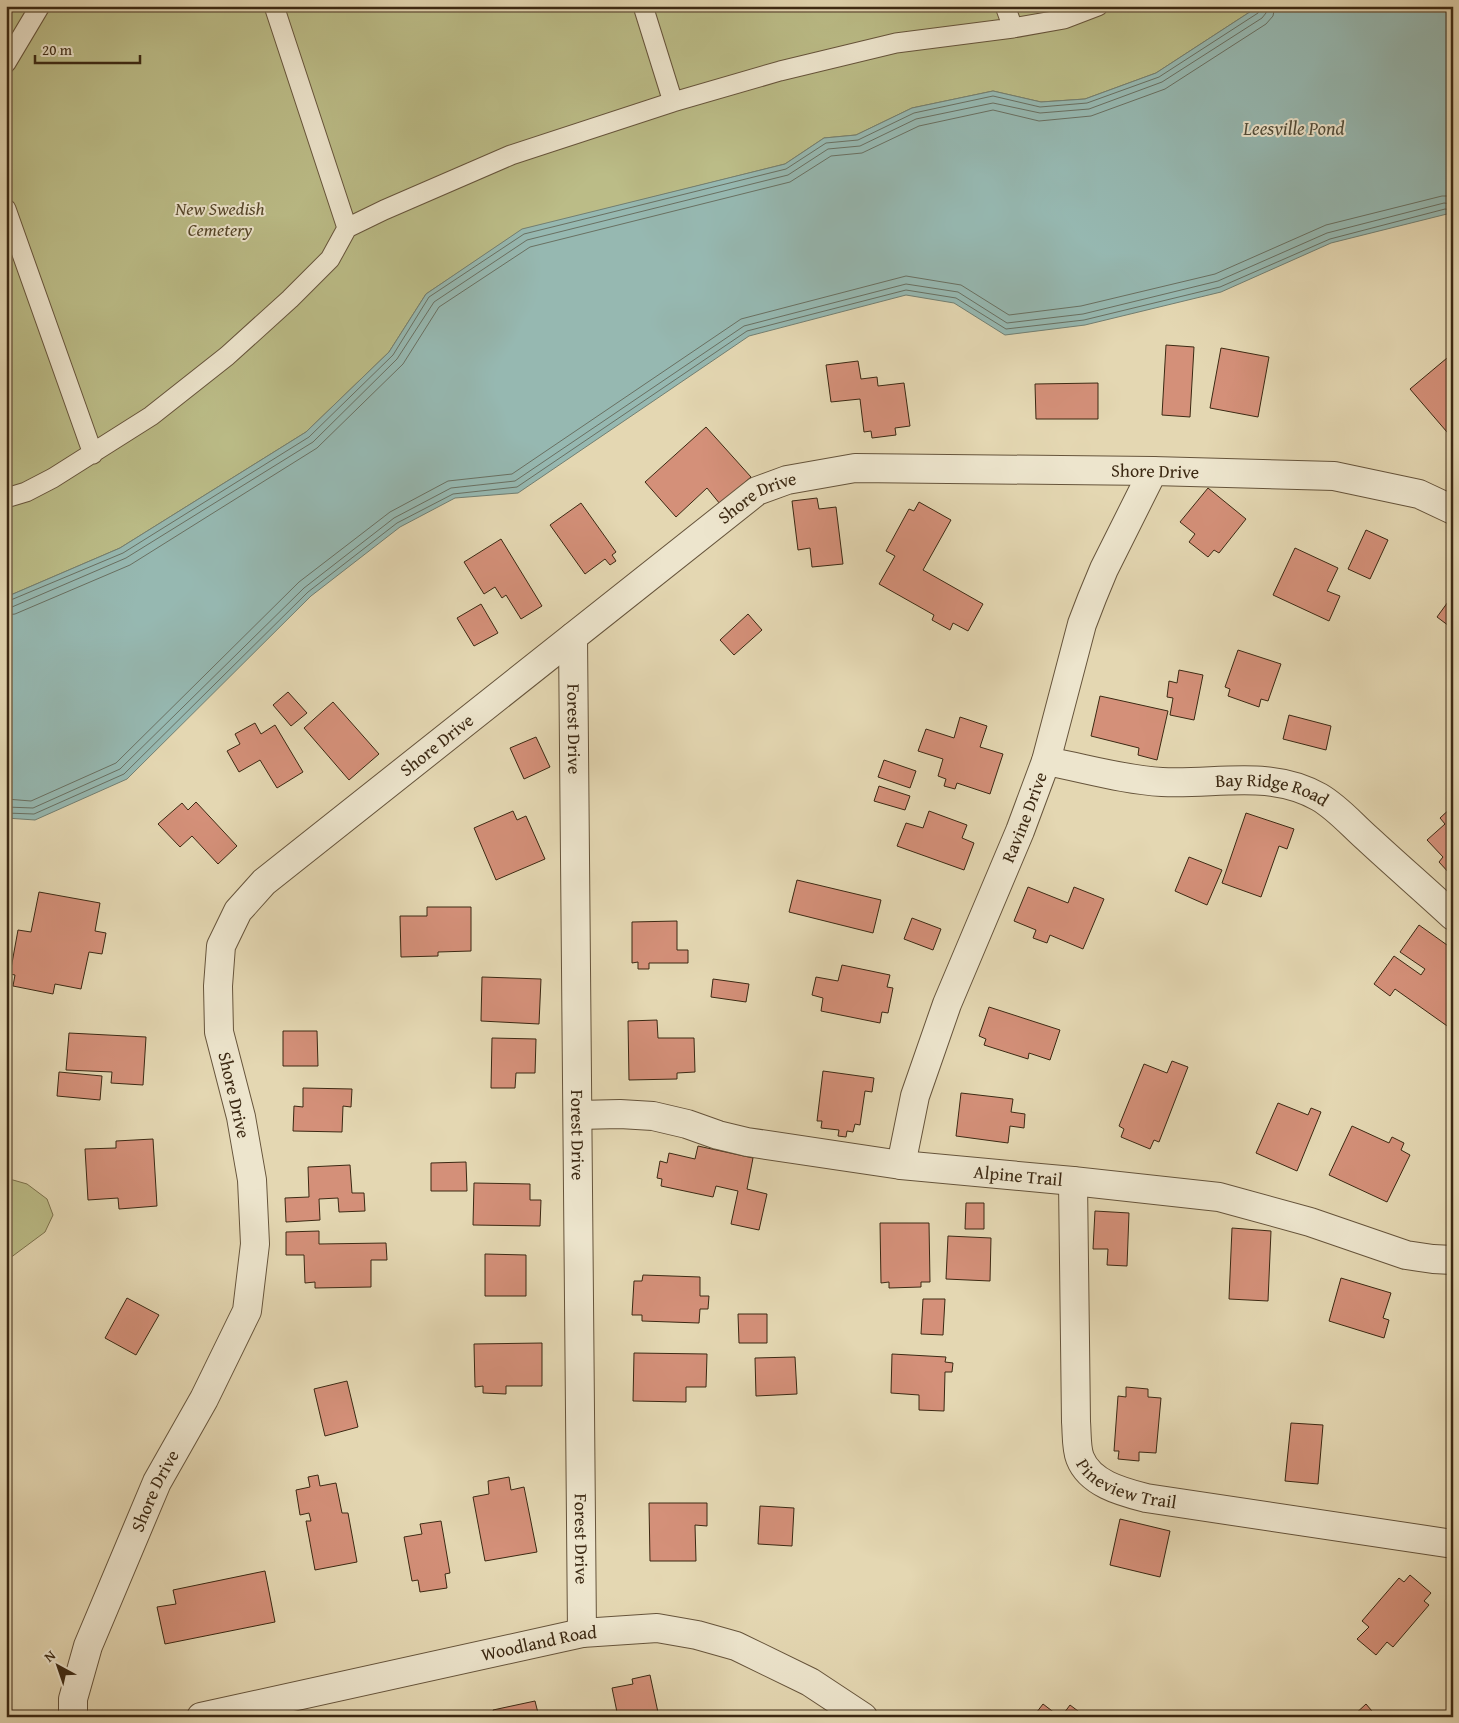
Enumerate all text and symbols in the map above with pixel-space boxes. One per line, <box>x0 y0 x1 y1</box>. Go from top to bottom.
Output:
scale bar <box>35 32 140 64</box>
text: 20 m <box>42 39 73 60</box>
water label: Leesville Pond <box>1242 114 1345 142</box>
park label: New Swedish Cemetery <box>174 195 265 243</box>
street label: Shore Drive <box>1111 457 1200 485</box>
street label: Shore Drive <box>712 465 798 530</box>
street label: Forest Drive <box>560 683 588 775</box>
street label: Shore Drive <box>393 707 479 783</box>
street label: Bay Ridge Road <box>1214 766 1335 813</box>
street label: Ravine Drive <box>994 768 1054 867</box>
street label: Shore Drive <box>211 1049 258 1141</box>
street label: Forest Drive <box>564 1089 592 1180</box>
street label: Alpine Trail <box>972 1158 1064 1193</box>
street label: Shore Drive <box>124 1445 186 1536</box>
street label: Pineview Trail <box>1070 1453 1178 1515</box>
street label: Forest Drive <box>568 1493 596 1584</box>
street label: Woodland Road <box>478 1618 598 1668</box>
north arrow <box>32 1640 82 1690</box>
text: N <box>40 1645 60 1667</box>

